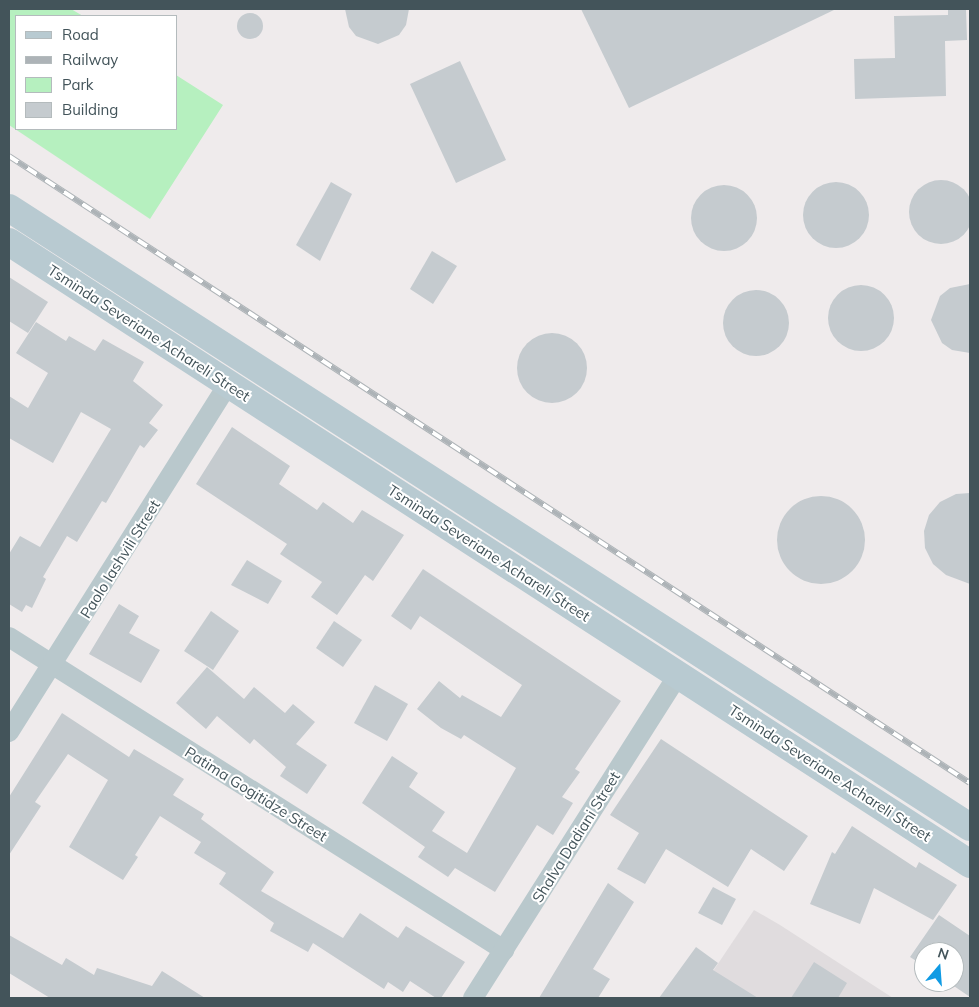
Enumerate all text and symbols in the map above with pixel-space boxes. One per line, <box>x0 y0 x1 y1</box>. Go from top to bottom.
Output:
legend <box>15 15 178 130</box>
text: Road <box>62 25 99 44</box>
text: Railway <box>62 50 118 69</box>
text: Park <box>62 75 94 94</box>
text: Building <box>62 100 118 119</box>
street label: Tsminda Severiane Achareli Street <box>45 261 253 405</box>
street label: Tsminda Severiane Achareli Street <box>385 481 593 625</box>
street label: Paolo Iashvili Street <box>76 497 164 621</box>
street label: Tsminda Severiane Achareli Street <box>726 701 934 845</box>
street label: Patima Gogitidze Street <box>181 743 331 845</box>
street label: Shalva Dadiani Street <box>528 768 624 906</box>
north arrow <box>914 942 964 992</box>
text: N <box>936 943 951 964</box>

